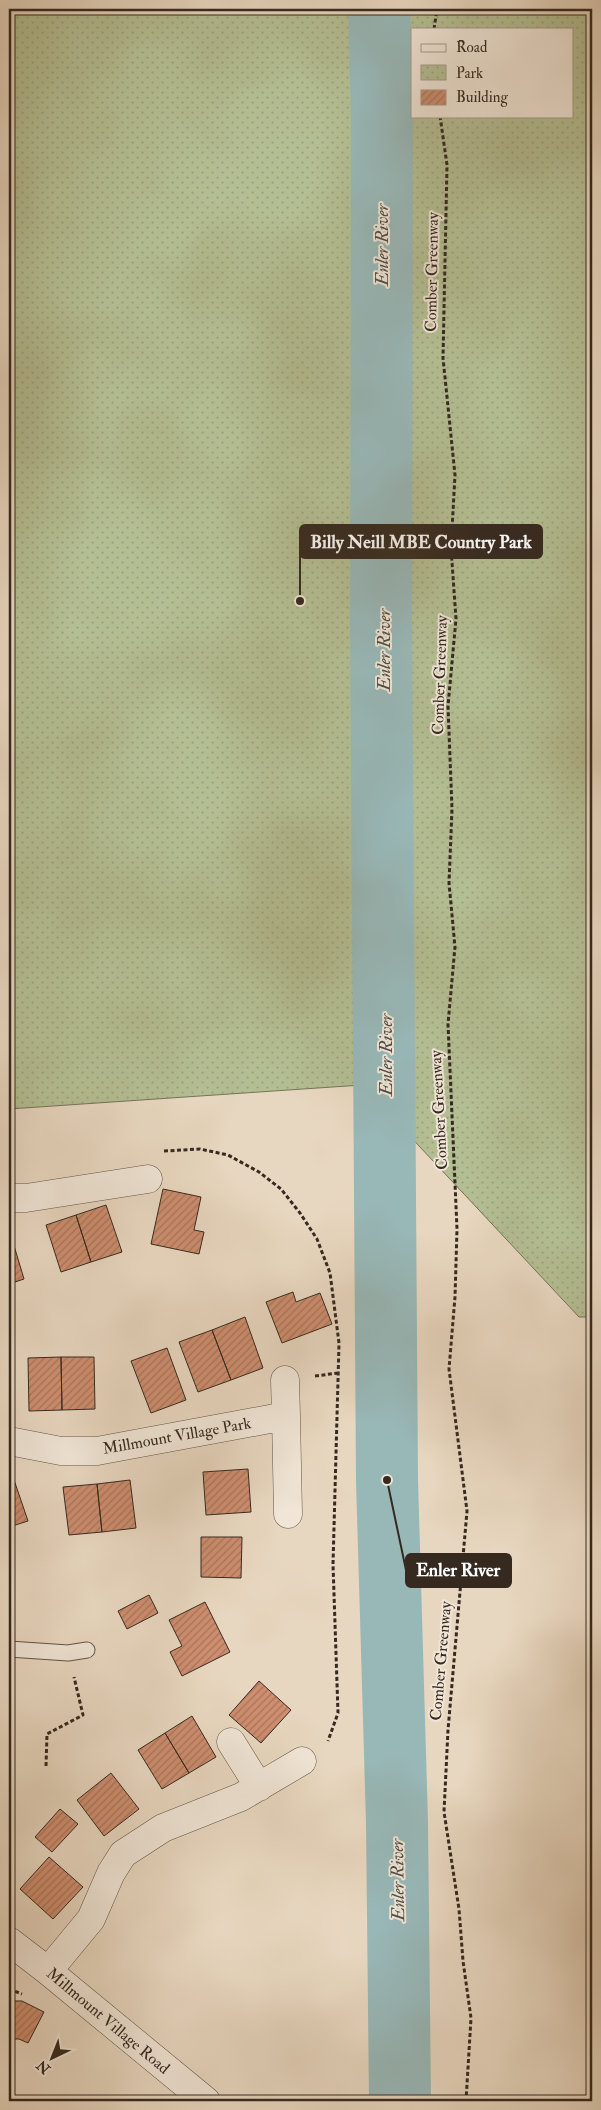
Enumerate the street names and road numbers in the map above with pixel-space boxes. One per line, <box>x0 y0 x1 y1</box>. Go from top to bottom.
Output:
street label: Comber Greenway <box>421 211 443 332</box>
street label: Comber Greenway <box>428 614 452 735</box>
street label: Comber Greenway <box>426 1049 452 1170</box>
street label: Millmount Village Park <box>101 1413 253 1459</box>
street label: Comber Greenway <box>426 1600 456 1721</box>
street label: Millmount Village Road <box>42 1964 174 2078</box>

